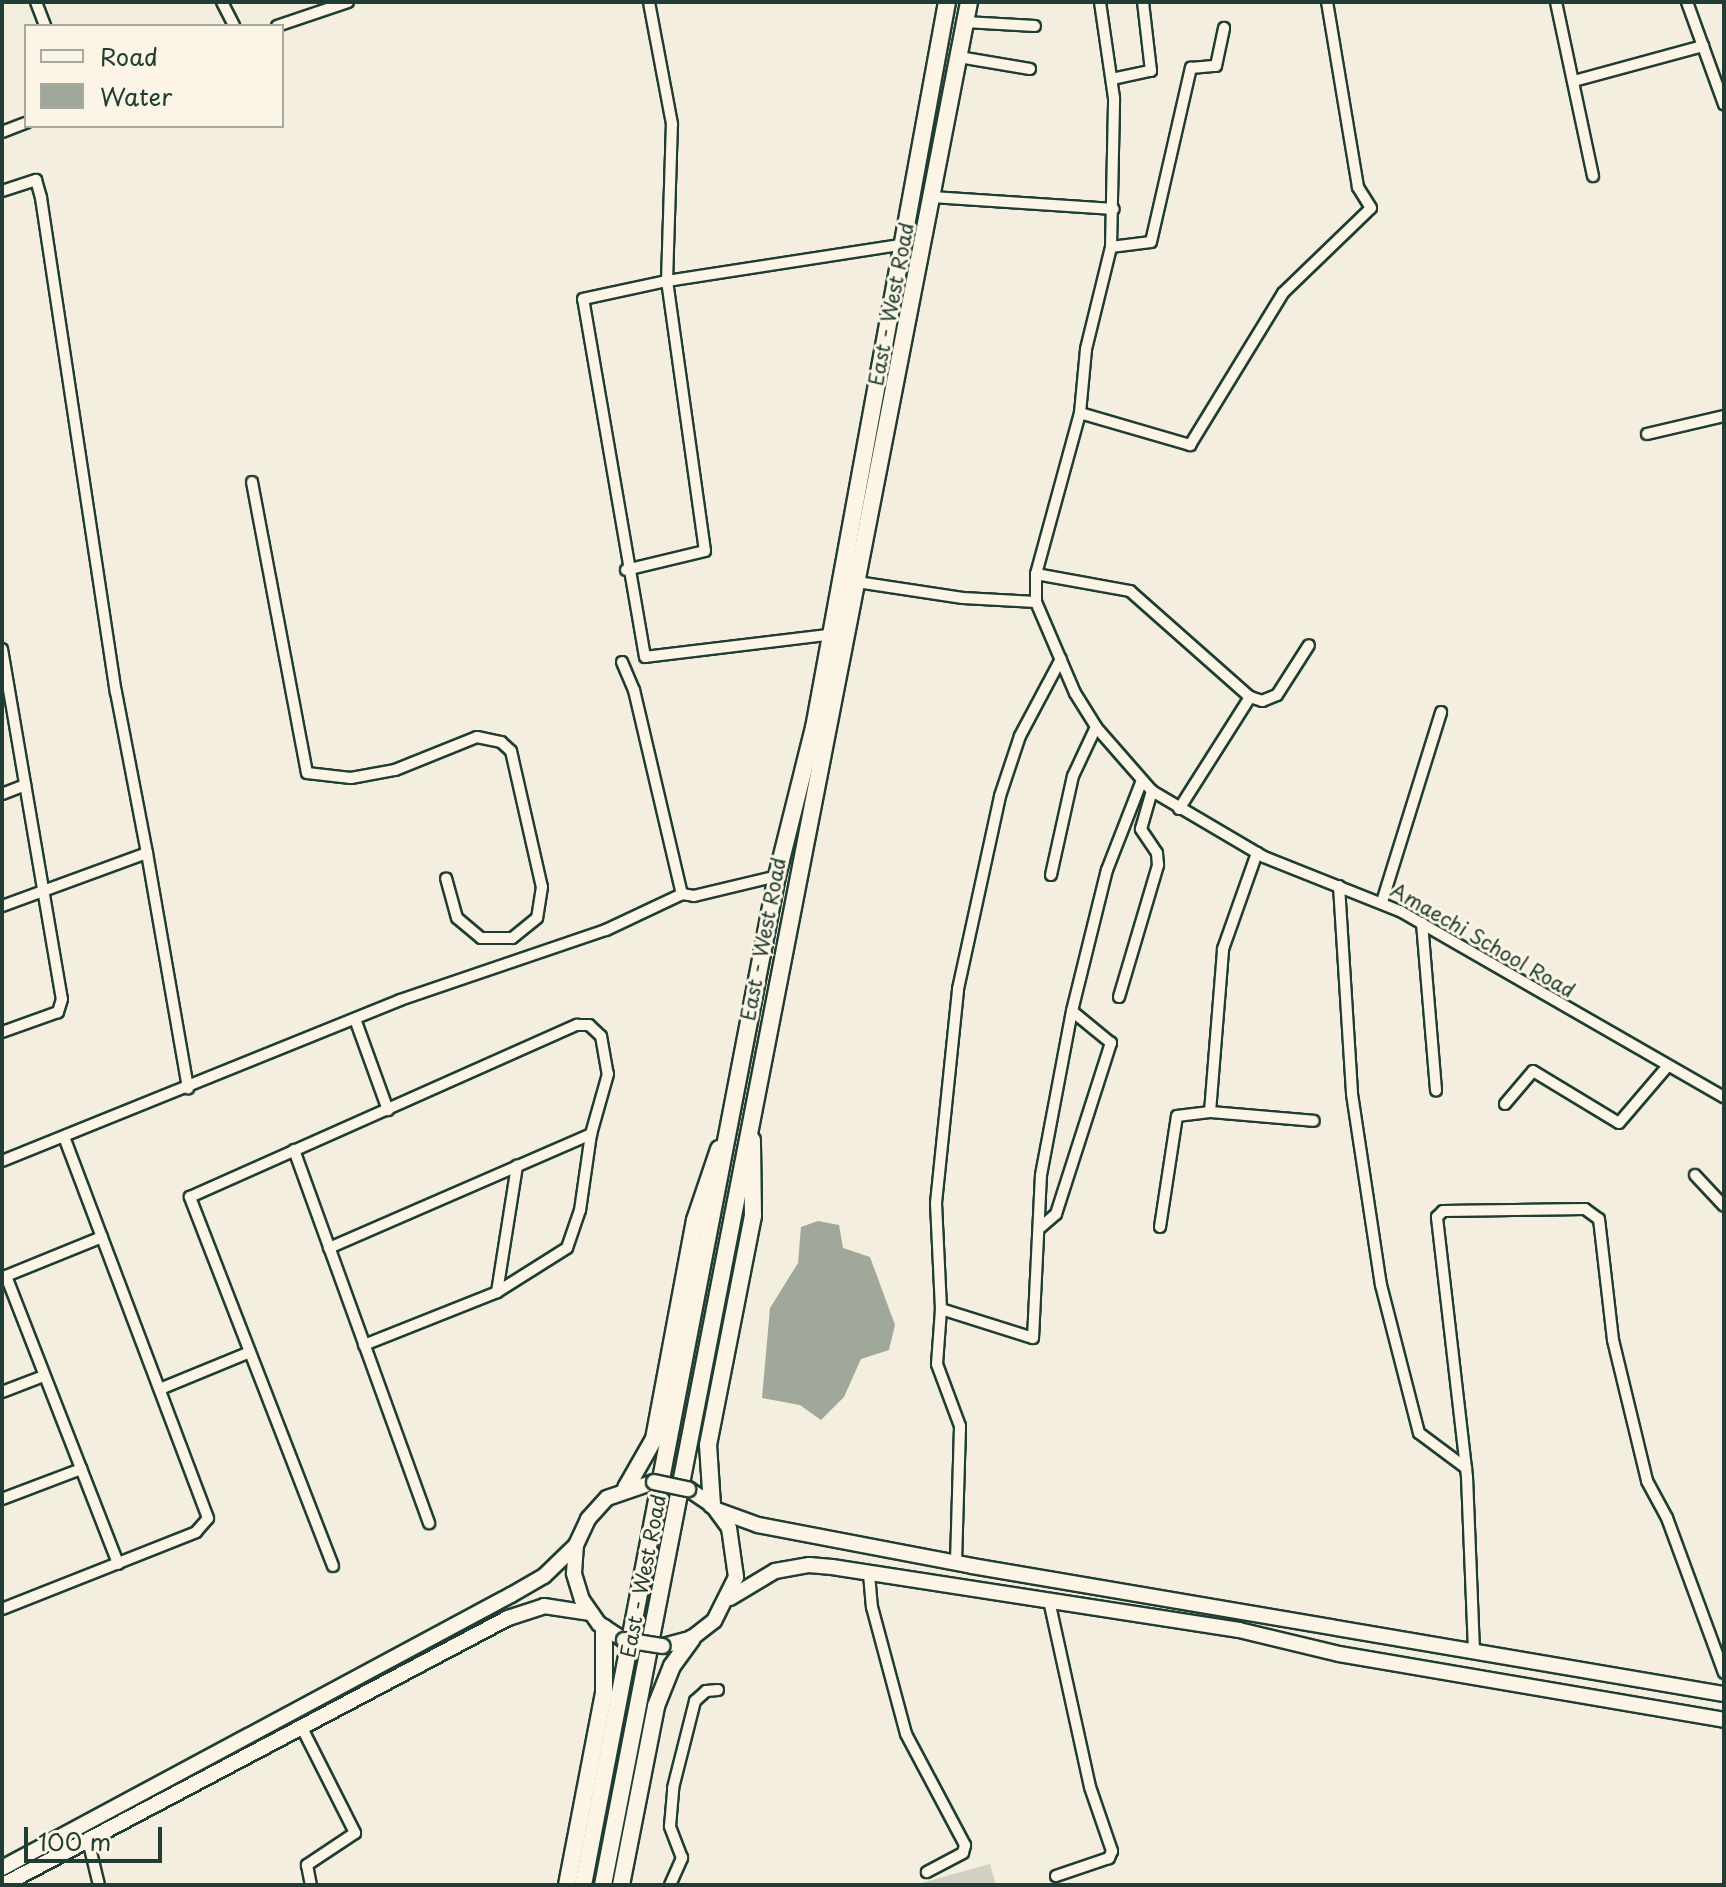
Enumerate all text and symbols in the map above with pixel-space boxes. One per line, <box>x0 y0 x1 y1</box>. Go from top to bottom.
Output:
legend <box>24 24 284 128</box>
text: Road <box>100 38 158 74</box>
text: Water <box>100 78 172 114</box>
street label: East - West Road <box>863 220 919 388</box>
street label: East - West Road <box>735 855 791 1023</box>
street label: Amaechi School Road <box>1387 877 1579 1003</box>
street label: East - West Road <box>615 1492 671 1660</box>
scale bar <box>28 1811 166 1861</box>
text: 100 m <box>38 1823 111 1859</box>

